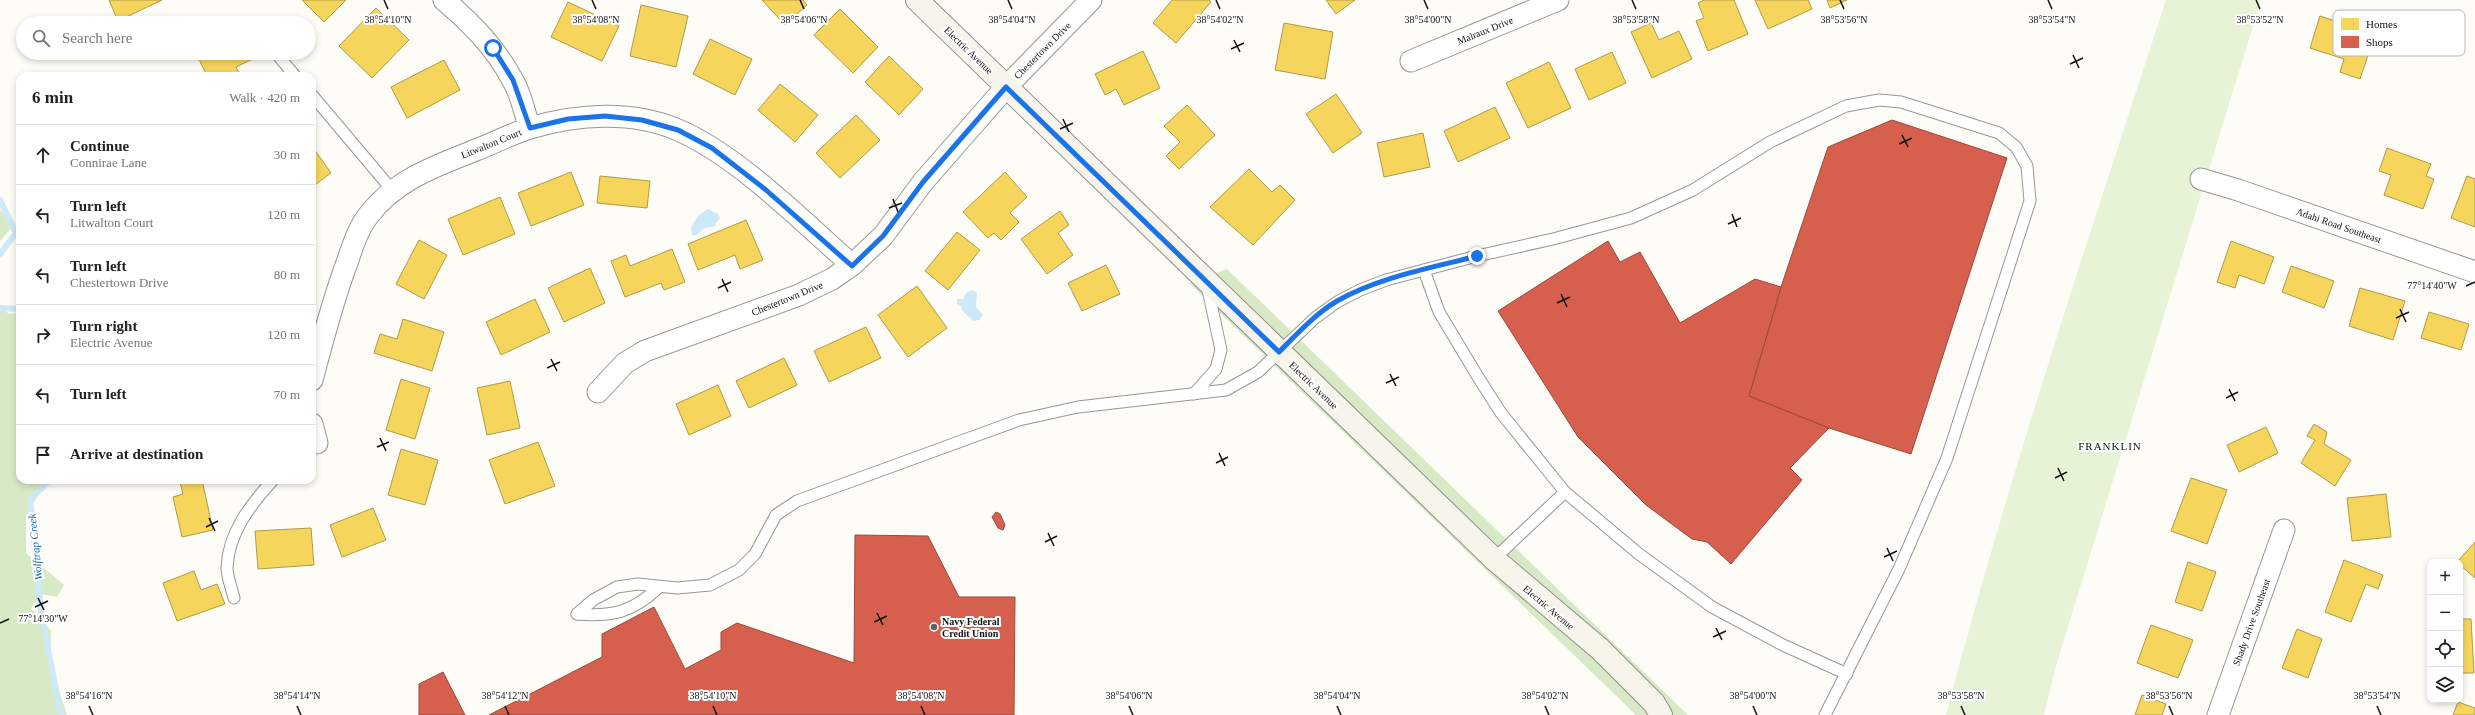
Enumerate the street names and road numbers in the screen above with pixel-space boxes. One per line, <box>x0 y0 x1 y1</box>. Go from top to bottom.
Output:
street label: Malraux Drive <box>1456 14 1515 47</box>
street label: Chestertown Drive <box>1012 19 1073 81</box>
street label: Electric Avenue <box>942 24 996 77</box>
street label: Litwalton Court <box>459 126 523 161</box>
street label: Adahi Road Southeast <box>2295 206 2383 245</box>
street label: Chestertown Drive <box>750 279 825 318</box>
street label: Electric Avenue <box>1287 359 1341 412</box>
street label: Shady Drive Southeast <box>2231 577 2272 667</box>
street label: Electric Avenue <box>1521 583 1577 632</box>

